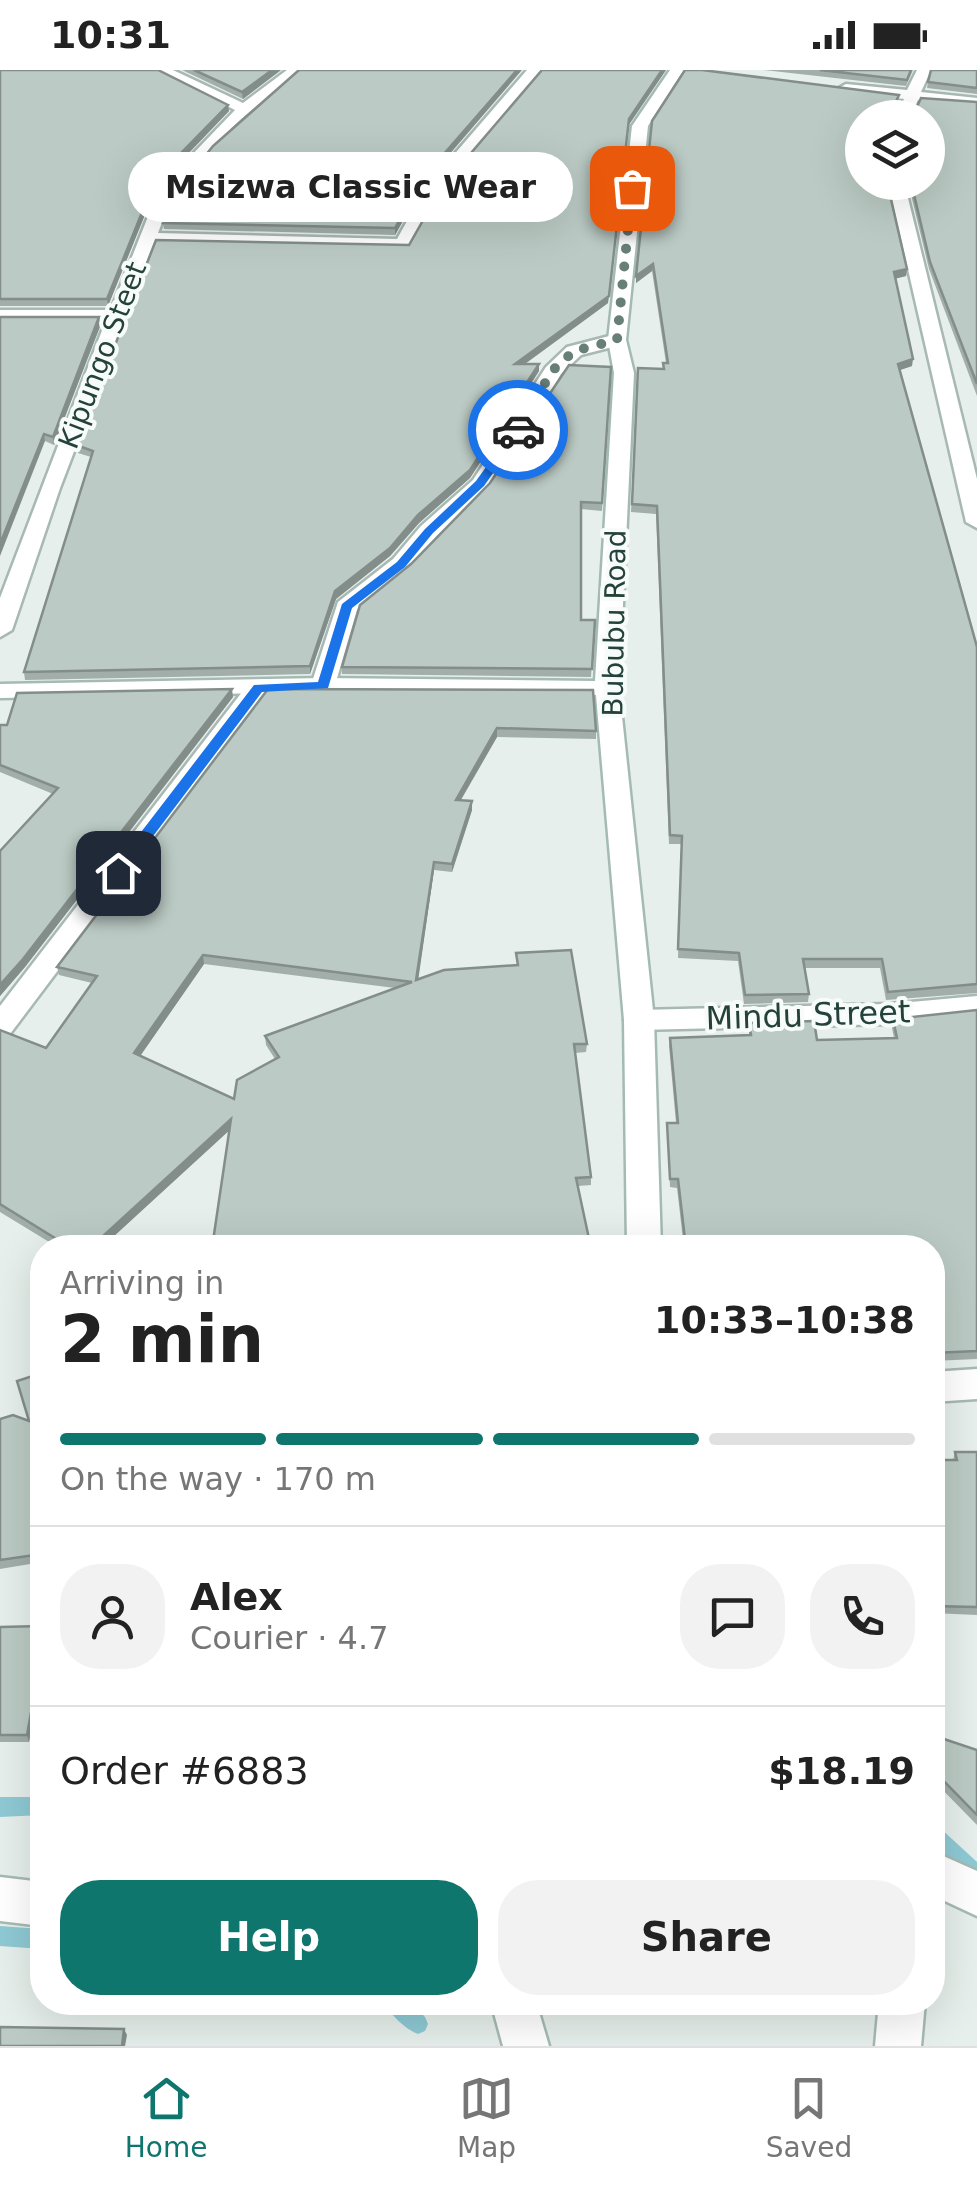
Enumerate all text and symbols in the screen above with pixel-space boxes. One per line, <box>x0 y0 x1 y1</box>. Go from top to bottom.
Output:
text: 10:31 <box>50 13 171 57</box>
map controls <box>845 100 945 200</box>
button: layers <box>845 100 945 200</box>
pin <box>590 146 675 231</box>
callout: Msizwa Classic Wear <box>127 153 572 223</box>
icon: bag <box>605 161 660 216</box>
text: Msizwa Classic Wear <box>165 168 536 206</box>
street label: Kipungo Steet <box>52 257 153 453</box>
courier <box>468 380 568 480</box>
icon: car <box>491 403 546 458</box>
street label: Bububu Road <box>596 529 633 717</box>
pin <box>76 831 161 916</box>
icon: home <box>91 846 146 901</box>
street label: Mindu Street <box>705 992 911 1038</box>
text: Arriving in <box>60 1264 224 1302</box>
text: 10:33–10:38 <box>654 1298 915 1342</box>
text: 2 min <box>60 1302 264 1377</box>
text: On the way · 170 m <box>60 1460 376 1498</box>
button: person <box>60 1564 165 1669</box>
button: chat <box>680 1564 785 1669</box>
button: phone <box>810 1564 915 1669</box>
text: Alex <box>190 1575 283 1619</box>
text: Courier · 4.7 <box>190 1619 389 1657</box>
text: Order #6883 <box>60 1749 309 1793</box>
text: $18.19 <box>768 1749 915 1793</box>
button: Help <box>60 1880 478 1995</box>
button: Share <box>498 1880 915 1995</box>
tab: Home <box>125 2071 207 2164</box>
tab: Map <box>457 2071 516 2164</box>
tab: Saved <box>766 2071 852 2164</box>

